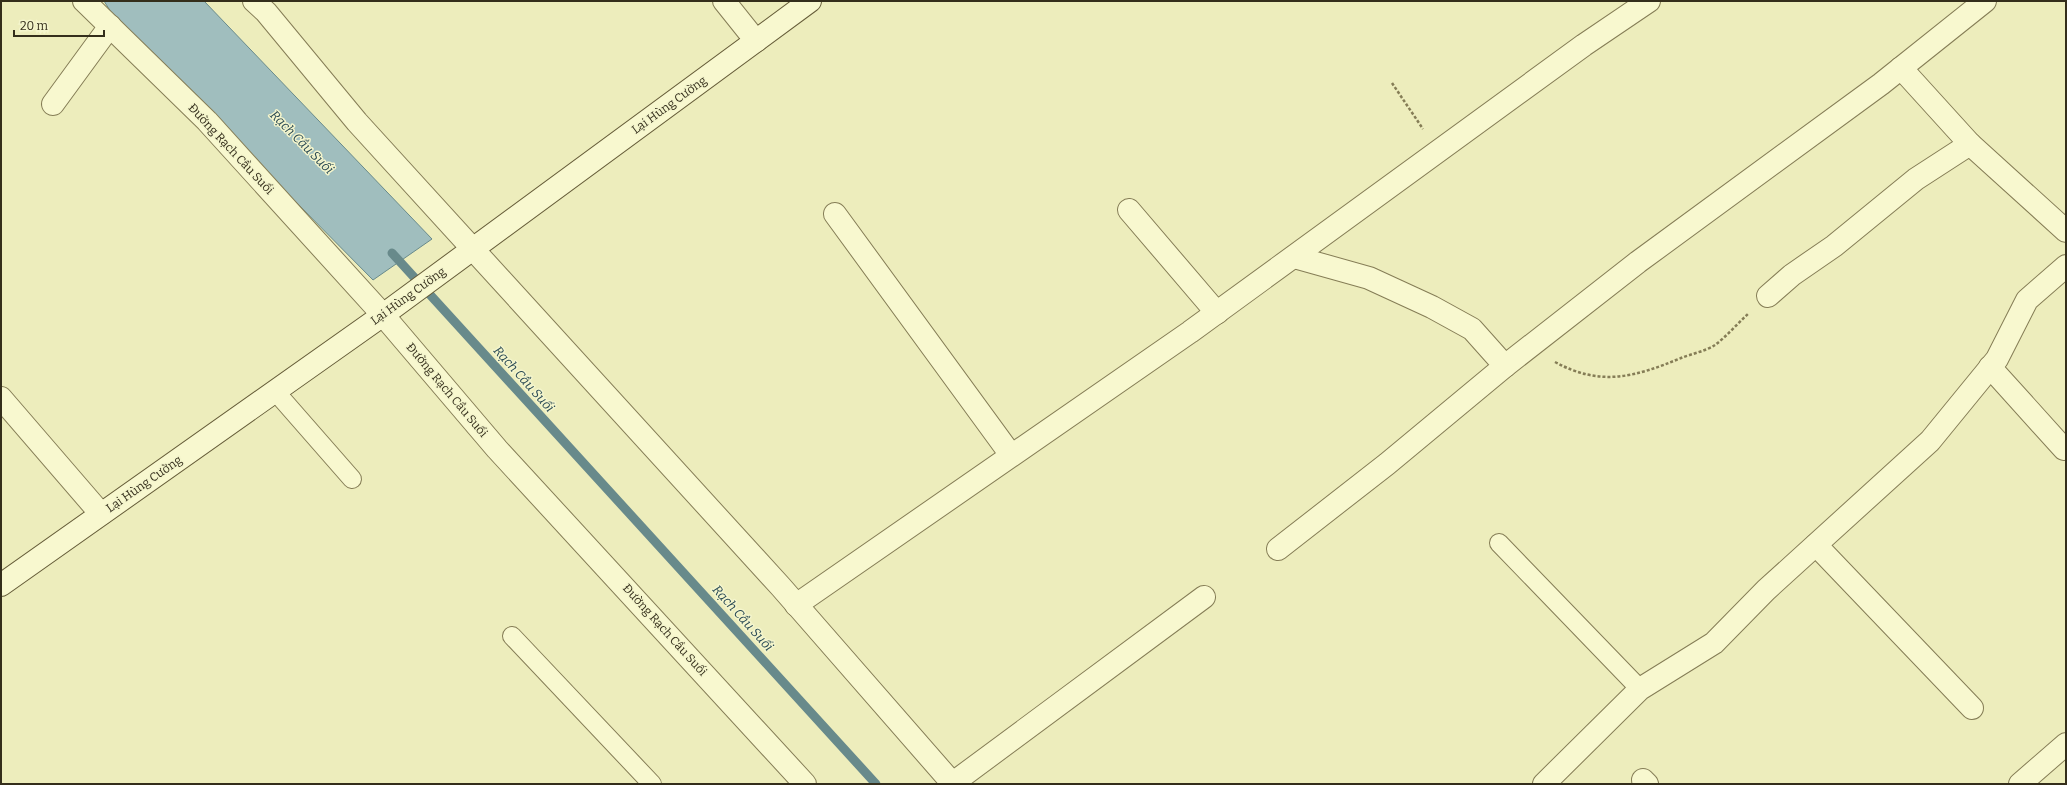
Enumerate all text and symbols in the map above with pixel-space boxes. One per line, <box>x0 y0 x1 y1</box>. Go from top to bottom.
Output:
scale bar <box>14 12 104 38</box>
text: 20 m <box>20 19 49 33</box>
street label: Lại Hùng Cường <box>629 73 709 137</box>
street label: Đường Rạch Cầu Suối <box>185 100 278 197</box>
water label: Rạch Cầu Suối <box>267 107 337 177</box>
street label: Lại Hùng Cường <box>368 264 448 328</box>
street label: Đường Rạch Cầu Suối <box>404 339 492 440</box>
water label: Rạch Cầu Suối <box>491 343 558 415</box>
street label: Lại Hùng Cường <box>104 453 185 515</box>
street label: Đường Rạch Cầu Suối <box>620 581 711 679</box>
water label: Rạch Cầu Suối <box>710 582 777 654</box>

